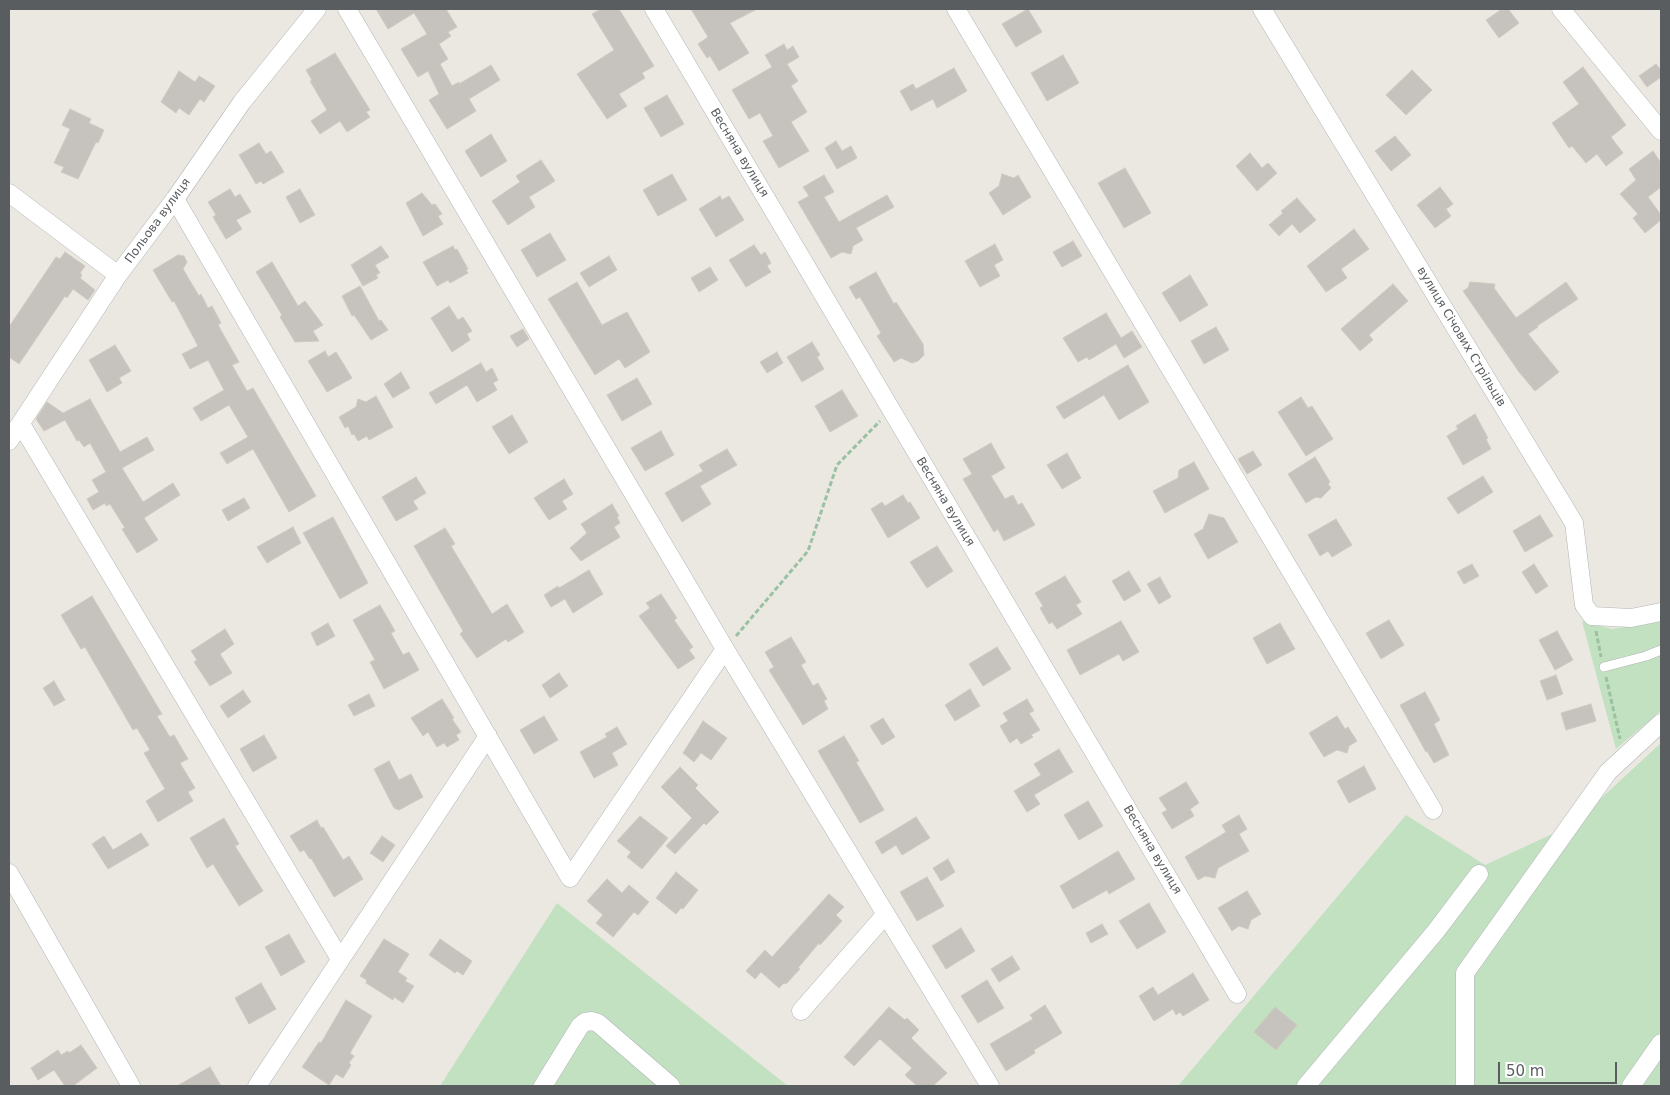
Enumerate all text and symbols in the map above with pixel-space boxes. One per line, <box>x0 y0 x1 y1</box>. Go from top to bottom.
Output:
street label: Весняна вулиця <box>707 106 771 200</box>
street label: Польова вулиця <box>122 176 194 266</box>
street label: вулиця Січових Стрільців <box>1414 265 1508 409</box>
street label: Весняна вулиця <box>913 455 977 549</box>
street label: Весняна вулиця <box>1120 803 1184 897</box>
scale bar <box>1500 1052 1619 1084</box>
text: 50 m <box>1506 1062 1544 1080</box>

